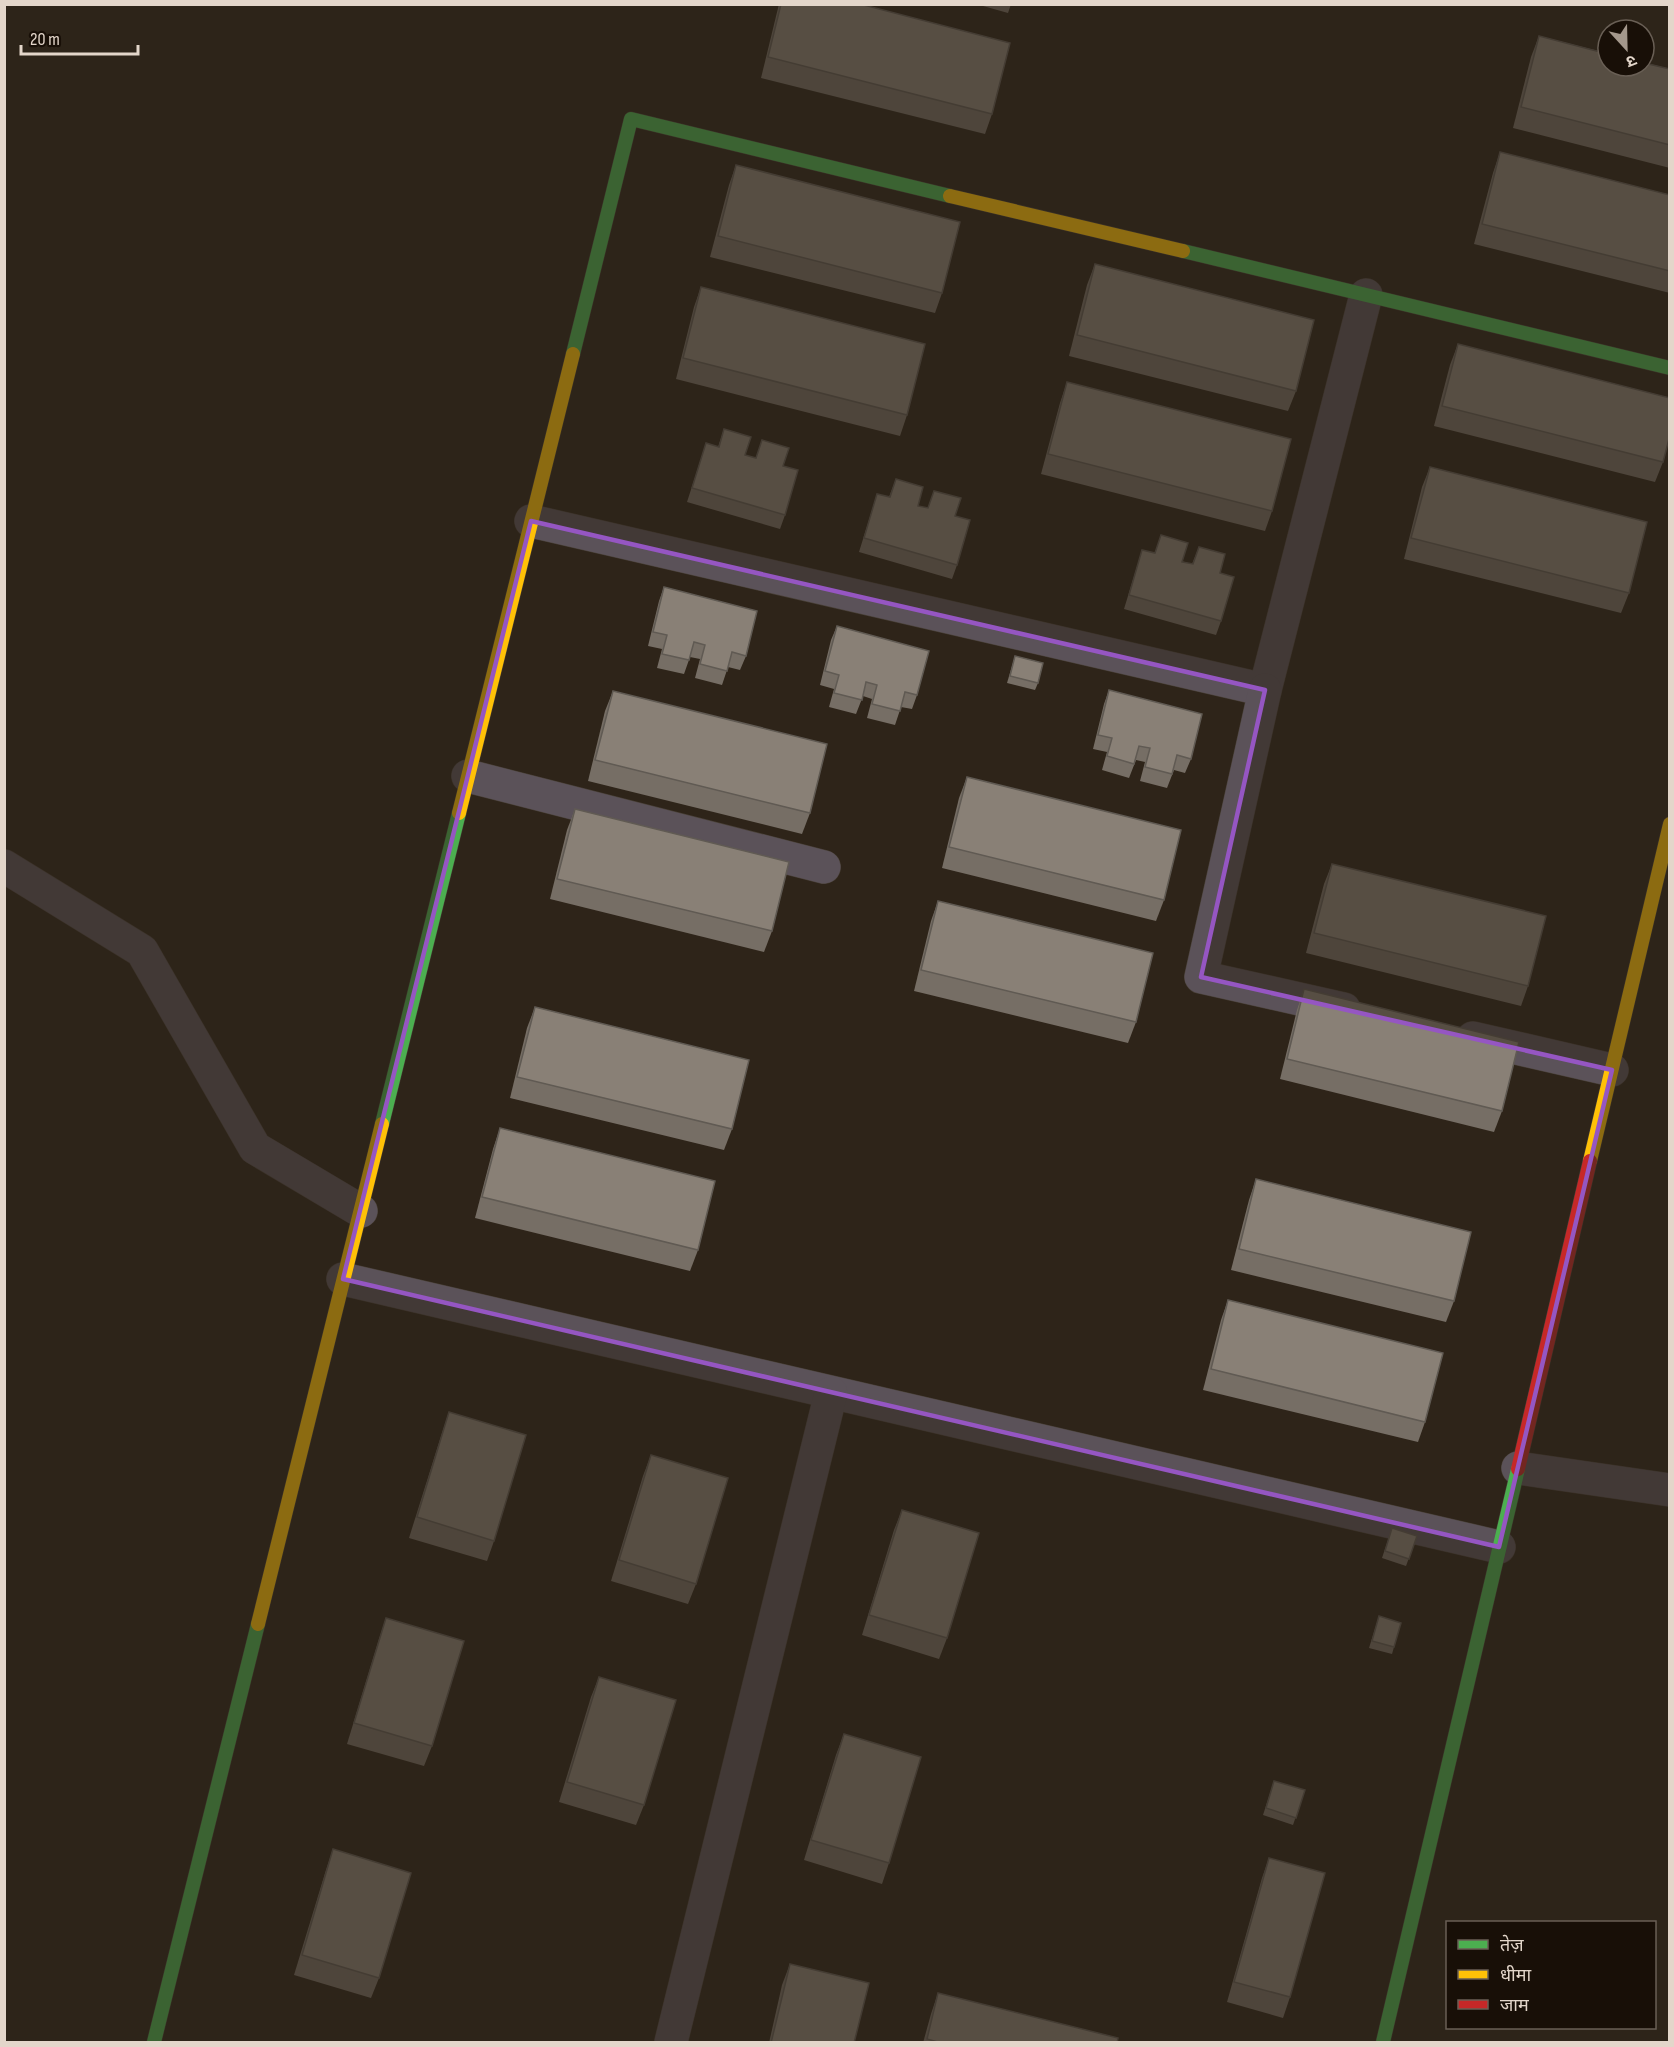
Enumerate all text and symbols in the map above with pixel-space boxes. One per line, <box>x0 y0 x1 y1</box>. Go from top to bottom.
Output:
scale bar <box>21 18 138 56</box>
north arrow <box>1596 18 1656 78</box>
text: 20 m <box>30 29 60 50</box>
text: उ <box>1623 50 1639 71</box>
legend <box>1446 1921 1656 2029</box>
text: तेज़ <box>1500 1934 1524 1956</box>
text: धीमा <box>1500 1965 1531 1986</box>
text: जाम <box>1500 1995 1530 2016</box>

